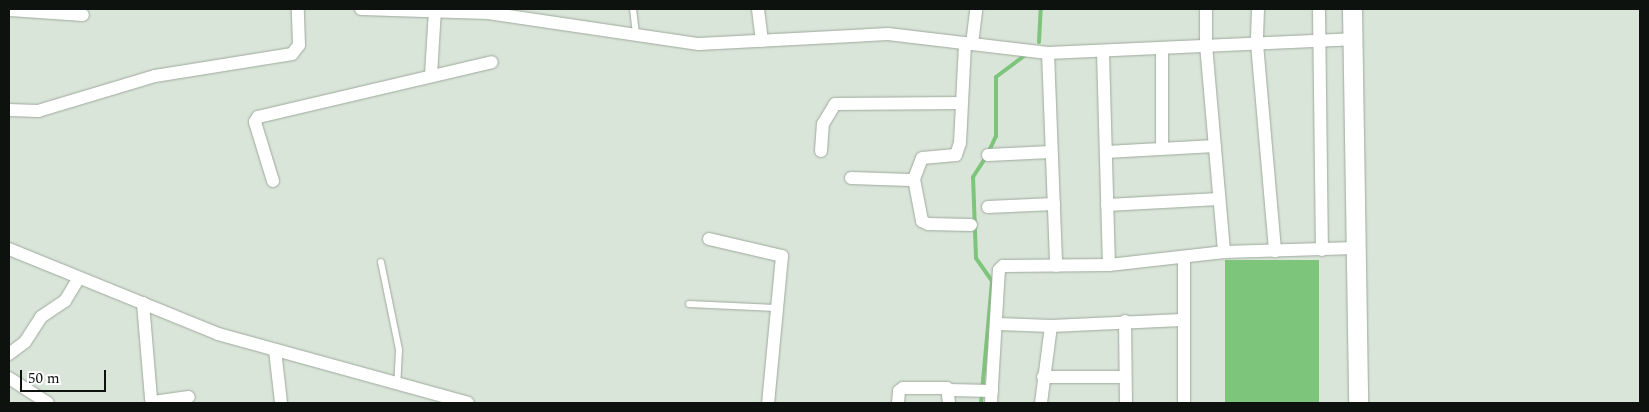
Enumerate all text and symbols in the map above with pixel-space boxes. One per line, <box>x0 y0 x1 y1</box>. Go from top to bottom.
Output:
scale bar <box>22 360 109 392</box>
text: 50 m <box>28 367 60 390</box>

